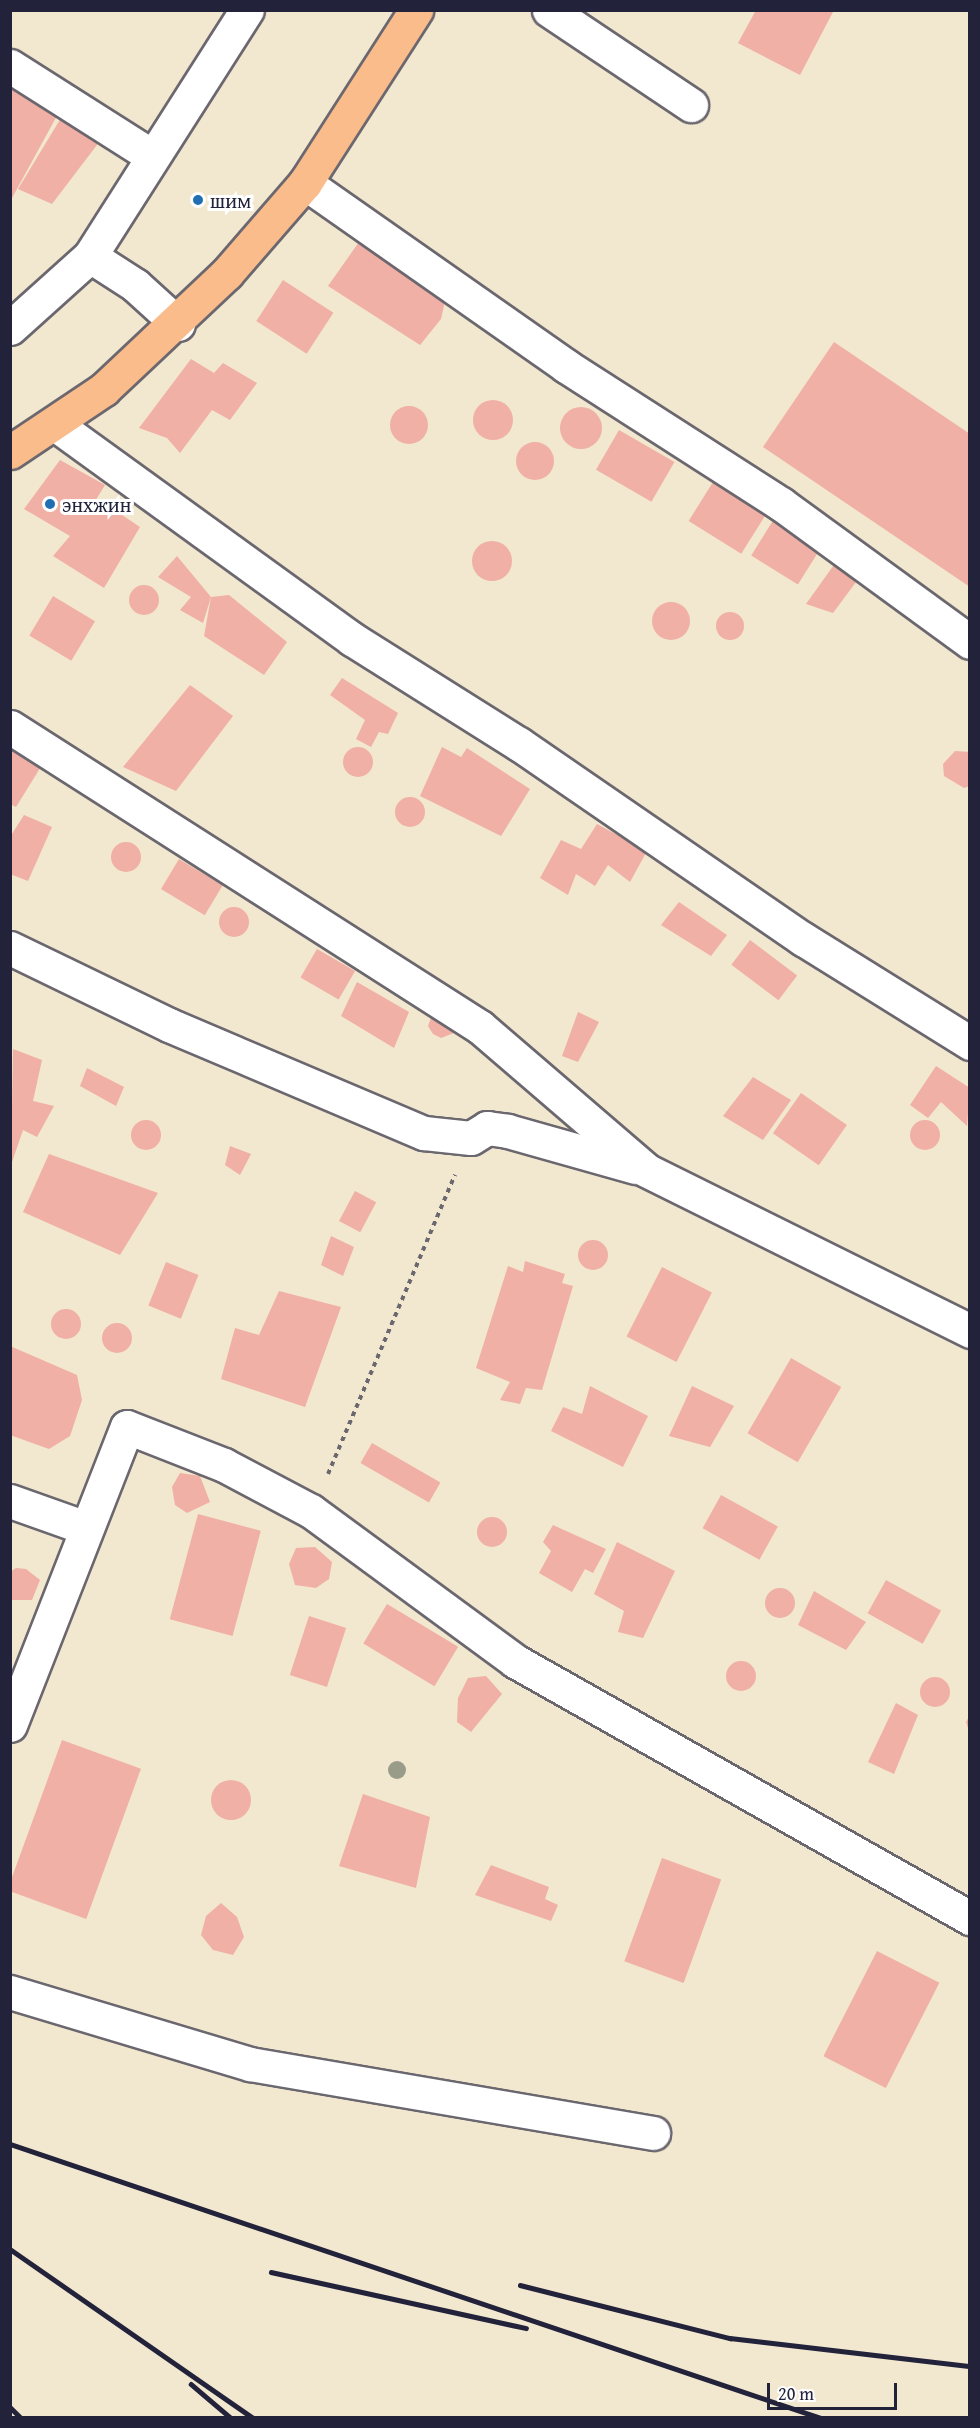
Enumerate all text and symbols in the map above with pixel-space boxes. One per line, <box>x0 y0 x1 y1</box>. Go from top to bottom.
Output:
place label: шим <box>210 188 251 212</box>
marker: шим <box>191 193 205 207</box>
place label: энхжин <box>62 492 131 516</box>
marker: энхжин <box>43 497 57 511</box>
scale bar <box>770 2371 900 2409</box>
text: 20 m <box>778 2380 814 2407</box>

